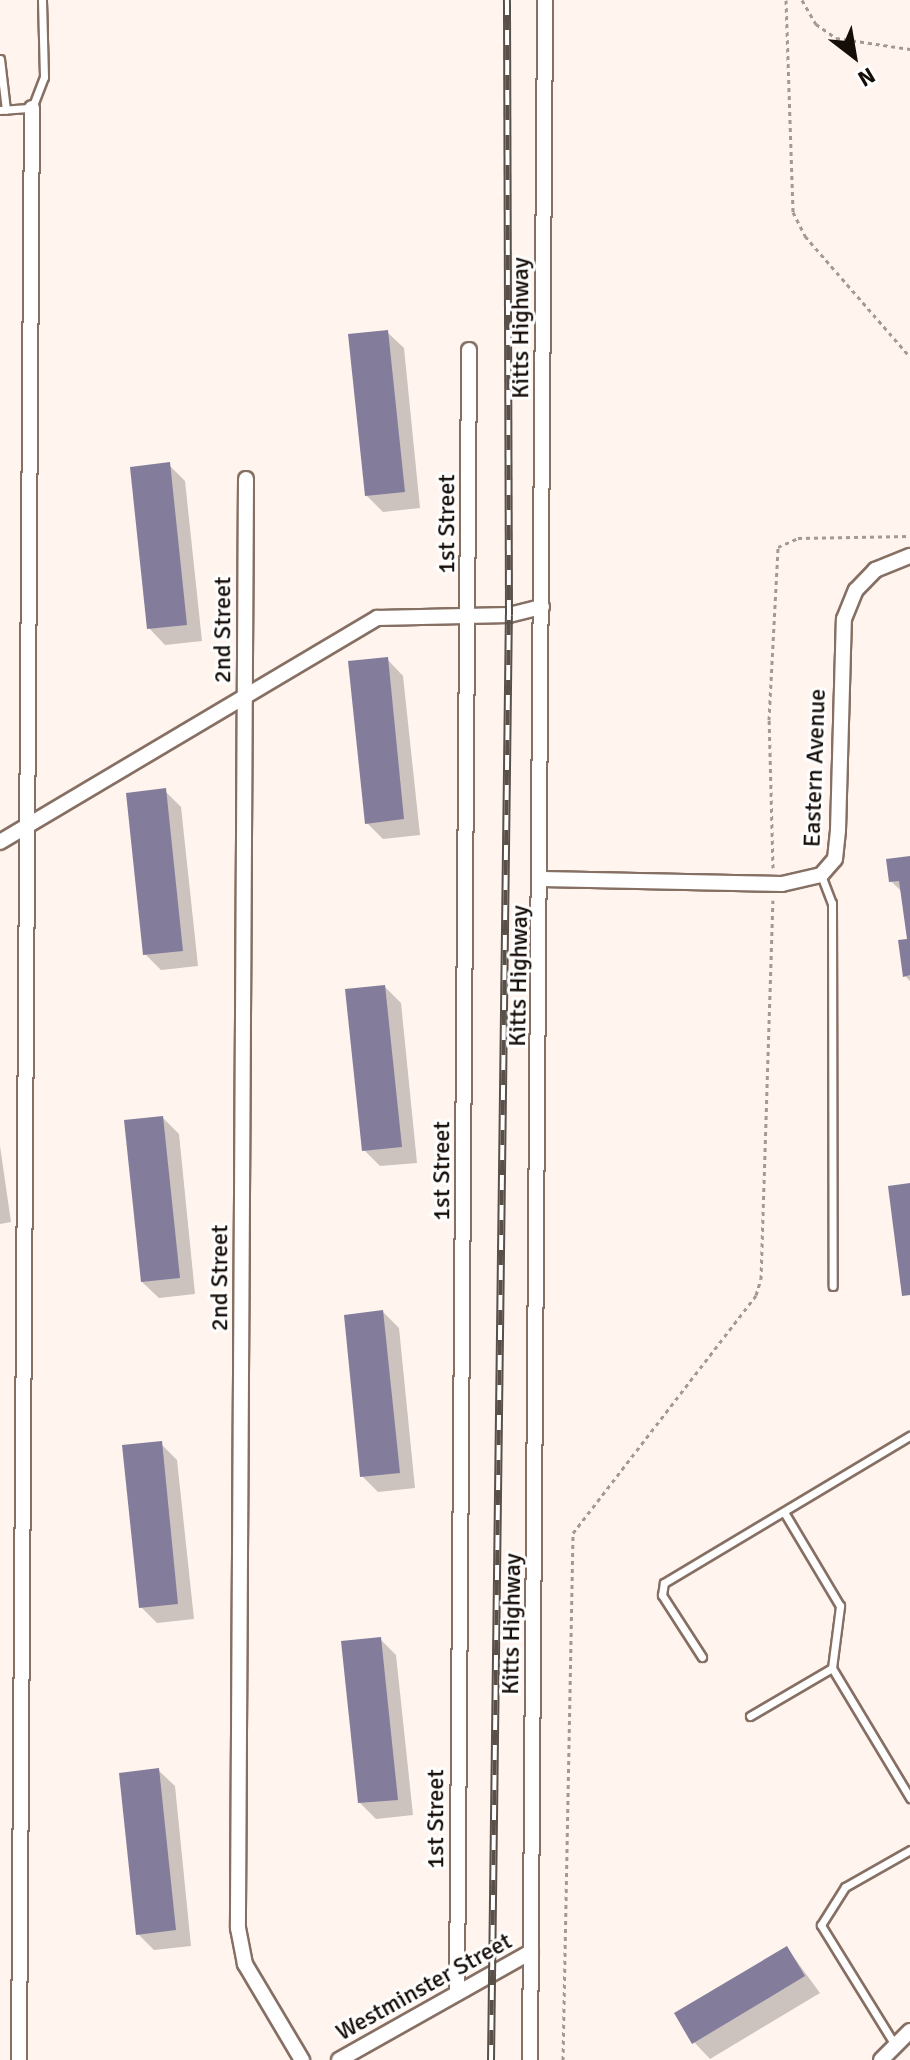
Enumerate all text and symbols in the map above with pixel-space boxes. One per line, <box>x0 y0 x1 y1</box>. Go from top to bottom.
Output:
north arrow <box>814 16 894 96</box>
text: N <box>853 61 880 93</box>
street label: Kitts Highway <box>507 257 535 399</box>
street label: 1st Street <box>433 474 461 574</box>
street label: 2nd Street <box>209 577 237 683</box>
street label: Eastern Avenue <box>798 688 832 848</box>
street label: Kitts Highway <box>503 905 535 1047</box>
street label: 1st Street <box>428 1121 456 1221</box>
street label: 2nd Street <box>206 1225 234 1331</box>
street label: Kitts Highway <box>496 1553 528 1695</box>
street label: 1st Street <box>422 1769 450 1869</box>
street label: Westminster Street <box>331 1927 517 2047</box>

